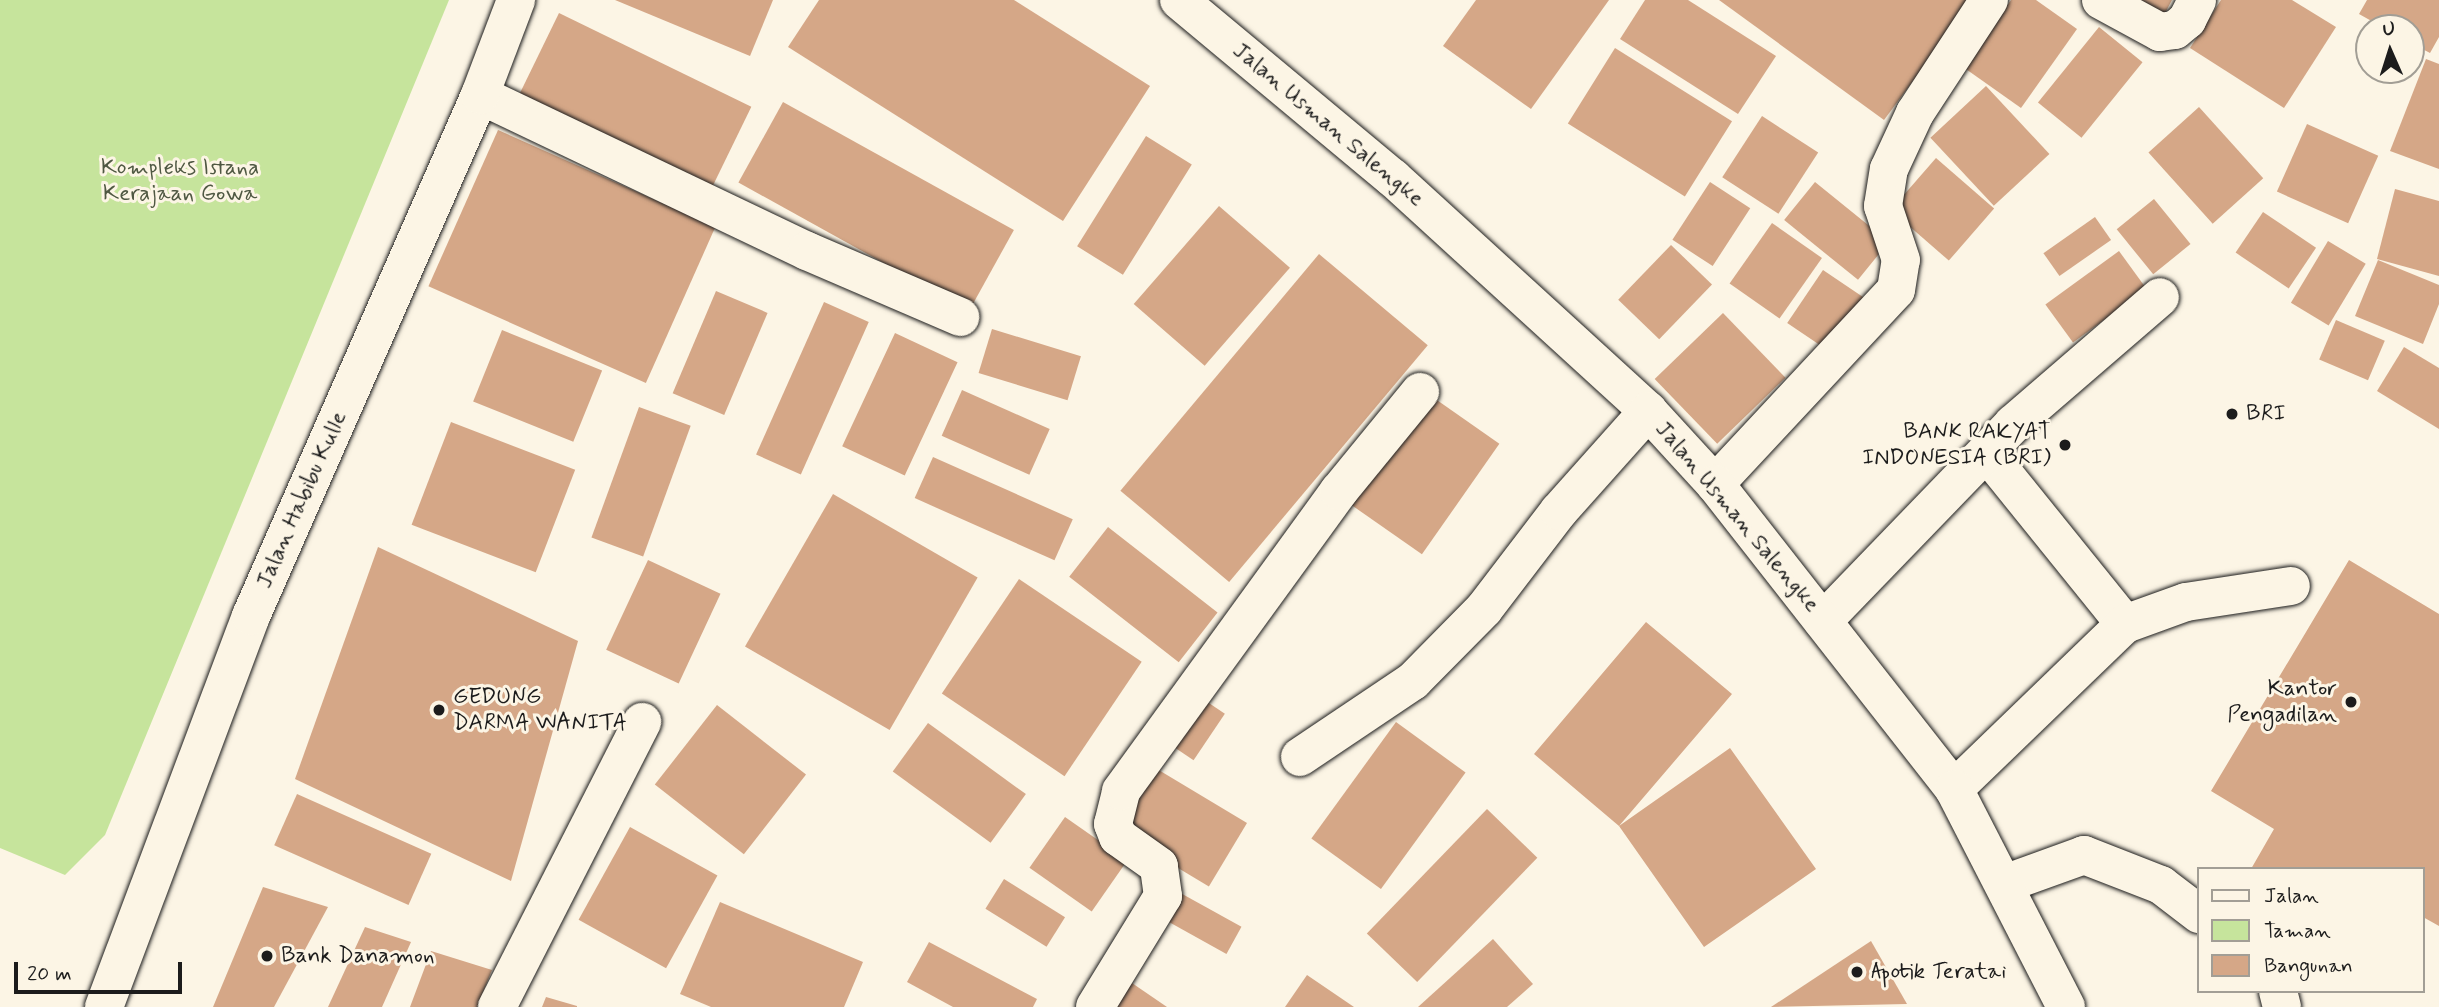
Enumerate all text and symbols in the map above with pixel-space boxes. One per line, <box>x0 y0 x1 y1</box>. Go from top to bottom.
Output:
north arrow <box>2355 14 2425 84</box>
text: U <box>2382 17 2396 42</box>
street label: Jalan Usman Salengke <box>1227 37 1429 213</box>
park label: Kompleks Istana Kerajaan Gowa <box>98 154 262 208</box>
place label: BRI <box>2246 400 2286 428</box>
marker: BRI <box>2224 406 2240 422</box>
street label: Jalan Habibu Kulle <box>251 407 353 593</box>
street label: Jalan Usman Salengke <box>1649 416 1825 618</box>
place label: BANK RAKYAT INDONESIA (BRI) <box>1862 418 2051 472</box>
marker: BANK RAKYAT INDONESIA (BRI) <box>2057 437 2073 453</box>
place label: Kantor Pengadilan <box>2227 675 2337 729</box>
place label: GEDUNG DARMA WANITA <box>453 683 629 737</box>
marker: Kantor Pengadilan <box>2343 694 2359 710</box>
marker: GEDUNG DARMA WANITA <box>431 702 447 718</box>
legend <box>2198 867 2425 993</box>
text: Jalan <box>2264 882 2319 910</box>
text: Taman <box>2264 917 2331 945</box>
place label: Bank Danamon <box>281 942 435 970</box>
scale bar <box>18 948 186 992</box>
marker: Bank Danamon <box>259 948 275 964</box>
text: Bangunan <box>2264 952 2353 980</box>
place label: Apotik Teratai <box>1871 958 2000 986</box>
text: 20 m <box>27 960 72 988</box>
marker: Apotik Teratai <box>1849 964 1865 980</box>

